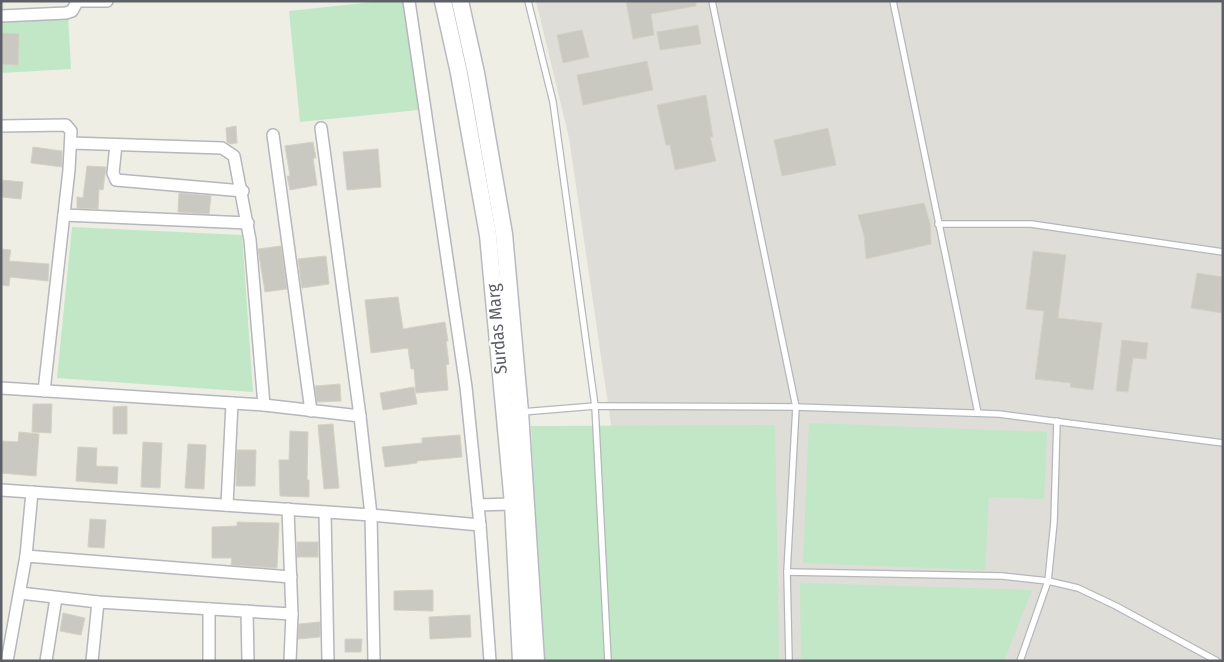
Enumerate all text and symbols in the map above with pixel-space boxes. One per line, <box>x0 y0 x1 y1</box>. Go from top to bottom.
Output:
street label: Surdas Marg <box>482 282 512 375</box>

